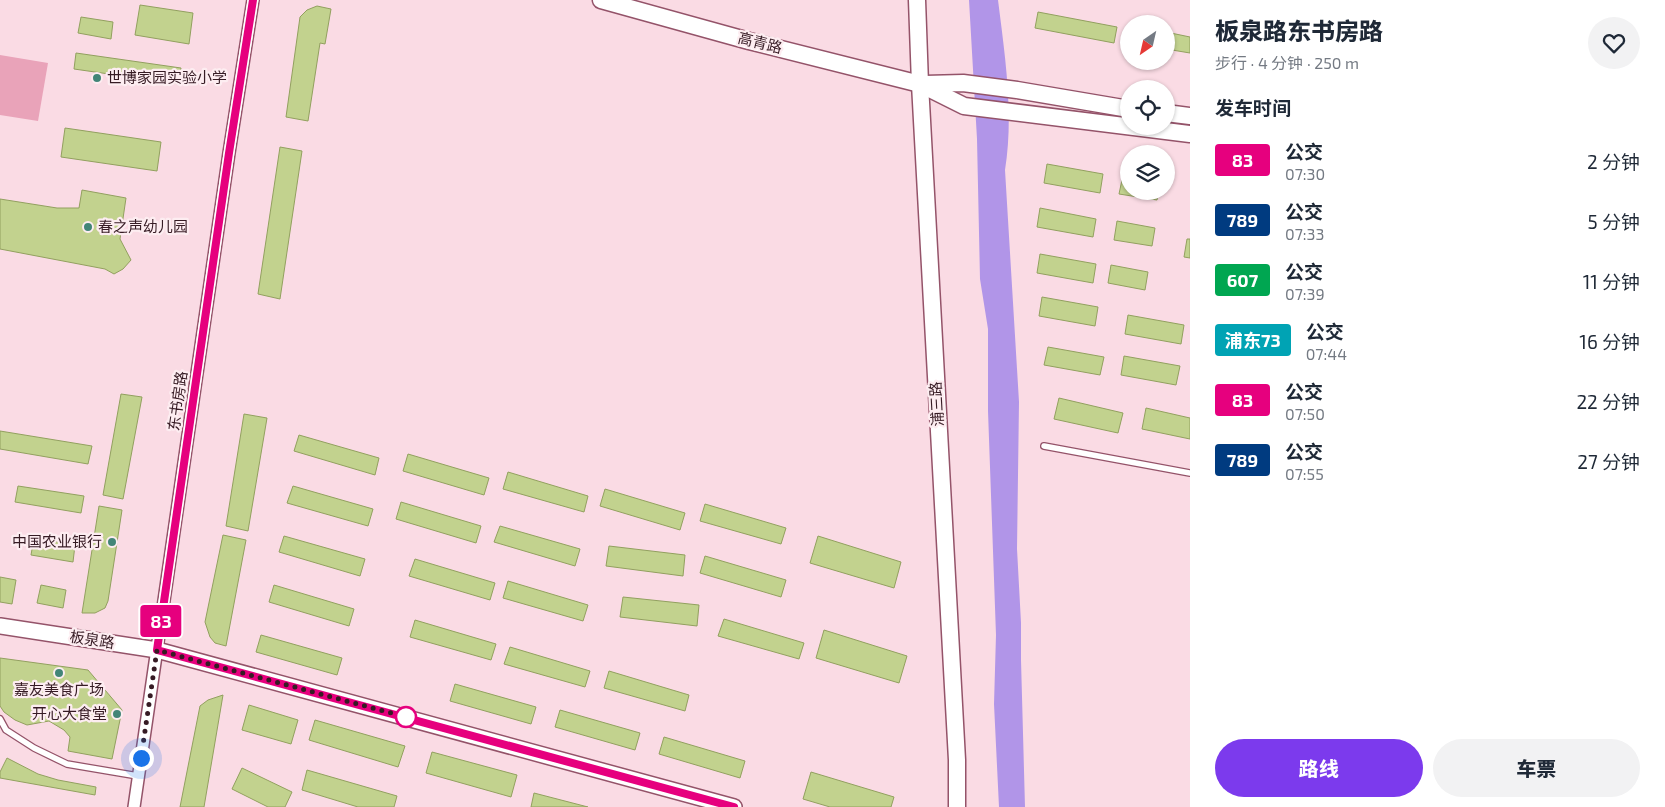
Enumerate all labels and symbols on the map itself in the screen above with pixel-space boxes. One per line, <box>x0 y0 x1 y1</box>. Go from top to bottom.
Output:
north arrow <box>1120 15 1175 70</box>
street label: 高青路 <box>736 28 784 56</box>
place label: 世博家园实验小学 <box>107 68 227 86</box>
marker: 世博家园实验小学 <box>91 72 103 84</box>
place label: 春之声幼儿园 <box>98 217 188 235</box>
marker: 春之声幼儿园 <box>82 221 94 233</box>
street label: 东书房路 <box>164 370 190 432</box>
street label: 浦三路 <box>926 381 946 427</box>
place label: 中国农业银行 <box>12 532 102 550</box>
marker: 中国农业银行 <box>106 536 118 548</box>
line badge: 83 <box>138 605 184 637</box>
street label: 板泉路 <box>69 627 116 651</box>
marker: 嘉友美食广场 <box>53 667 65 679</box>
place label: 嘉友美食广场 <box>14 680 104 698</box>
place label: 开心大食堂 <box>32 704 107 722</box>
unlabelled marker <box>395 706 417 728</box>
marker: 开心大食堂 <box>111 708 123 720</box>
your location <box>129 746 154 771</box>

